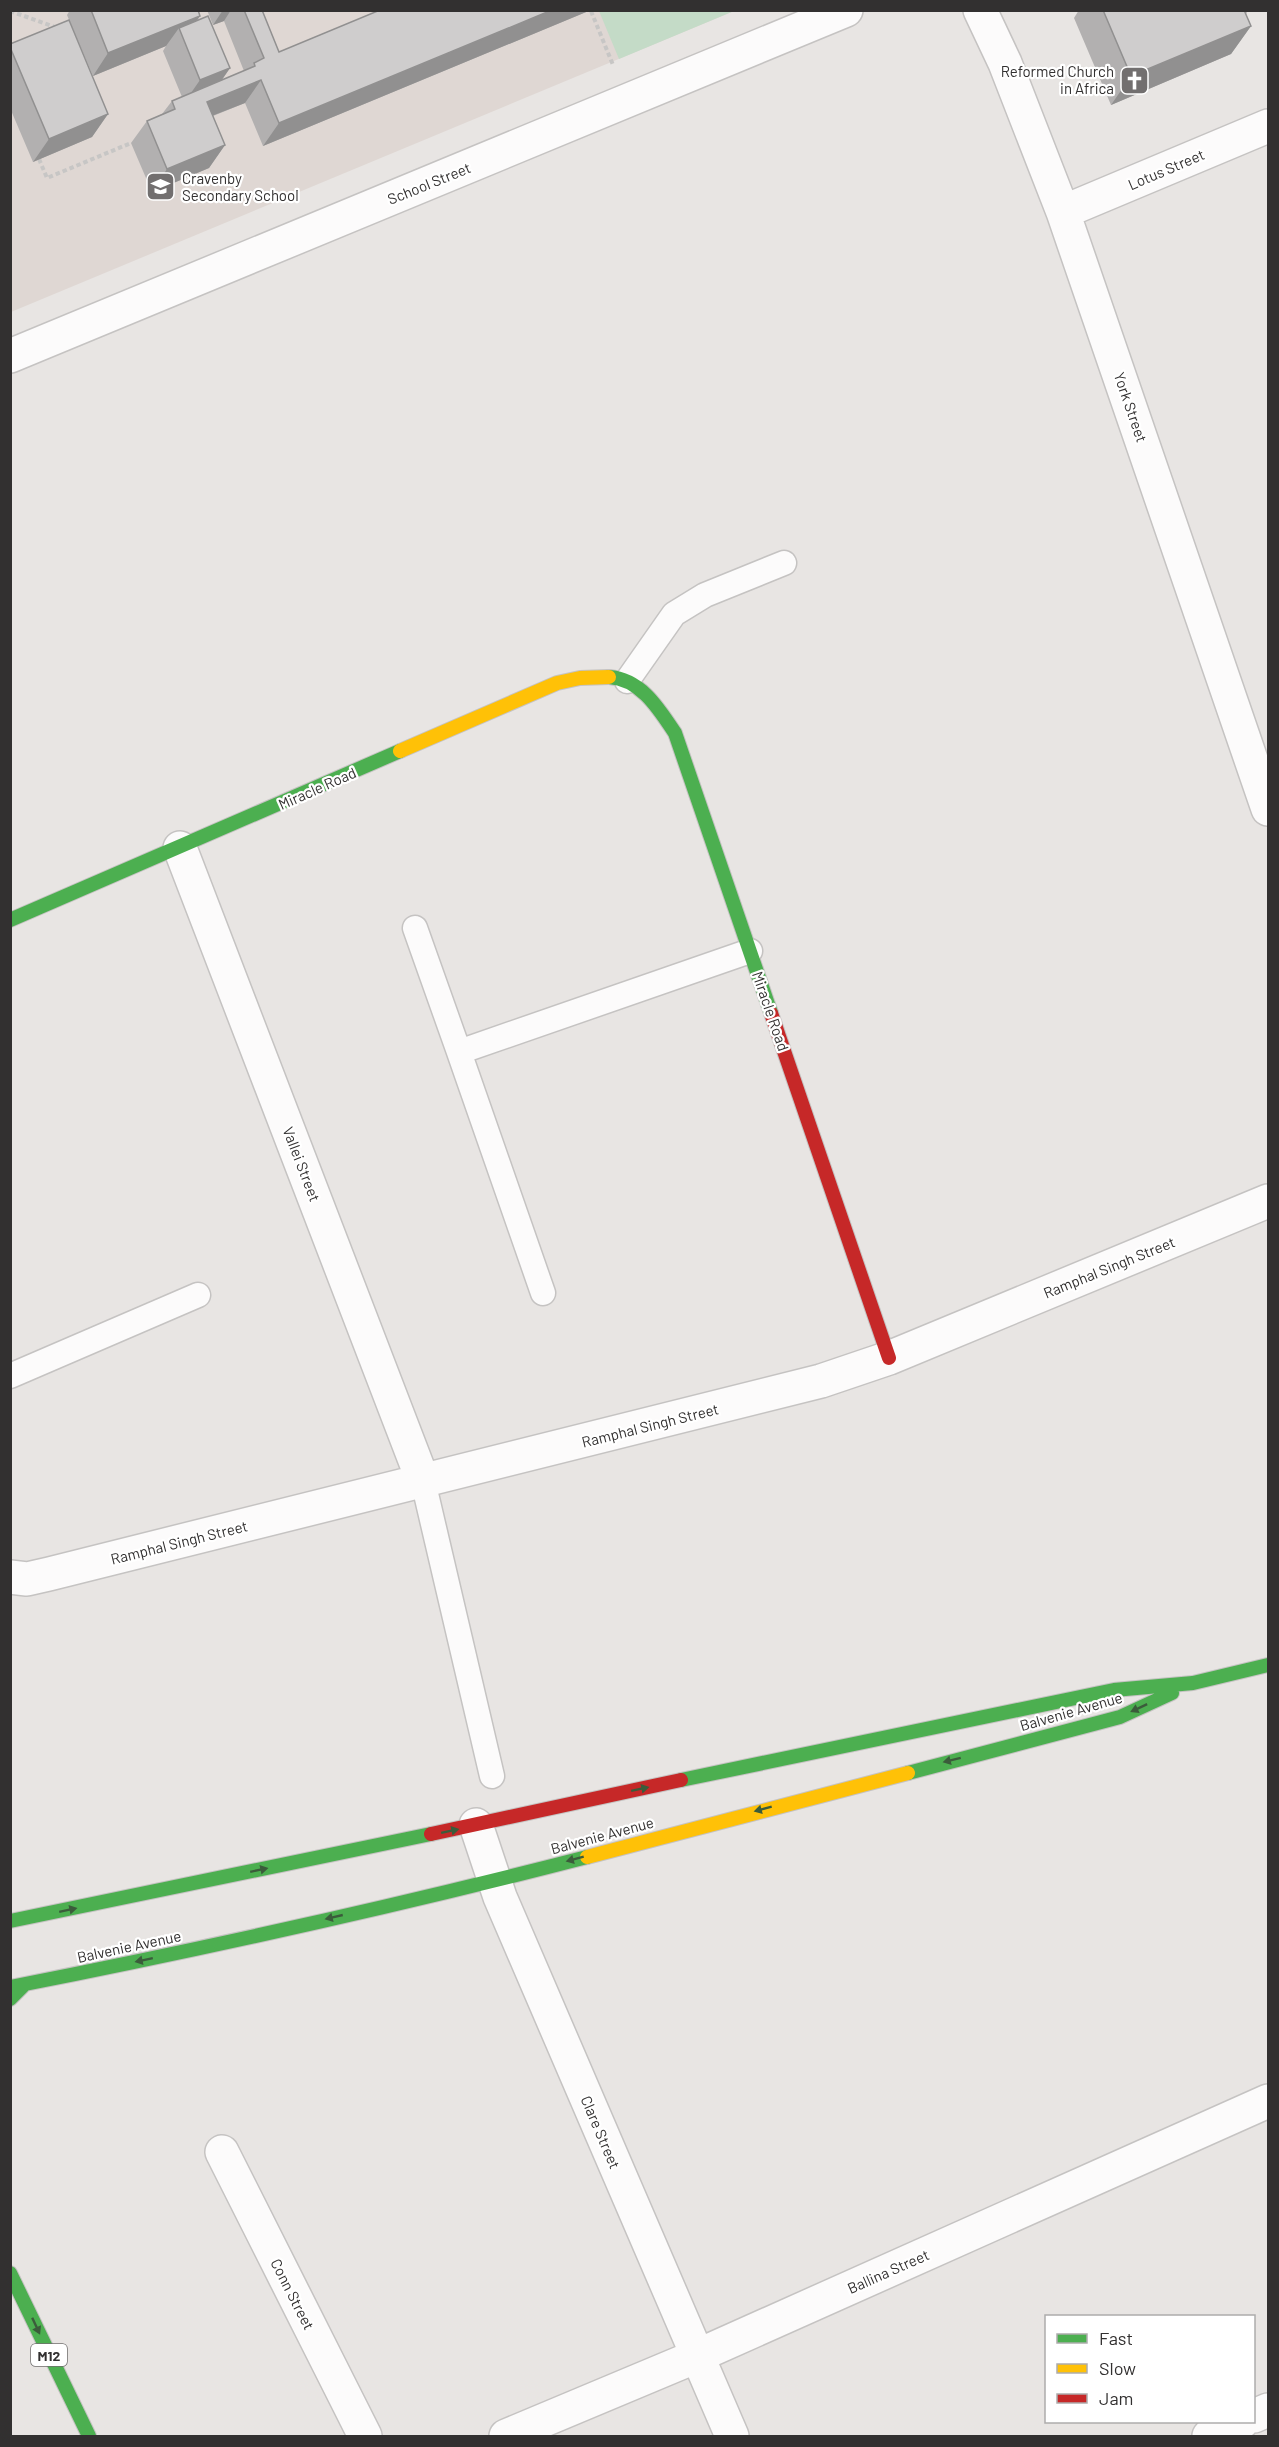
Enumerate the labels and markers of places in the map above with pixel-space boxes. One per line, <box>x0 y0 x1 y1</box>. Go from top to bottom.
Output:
place label: Reformed Church in Africa <box>1001 62 1114 97</box>
church icon: Reformed Church in Africa <box>1119 64 1151 96</box>
place label: Cravenby Secondary School <box>182 169 299 204</box>
school or university icon: Cravenby Secondary School <box>145 171 177 203</box>

